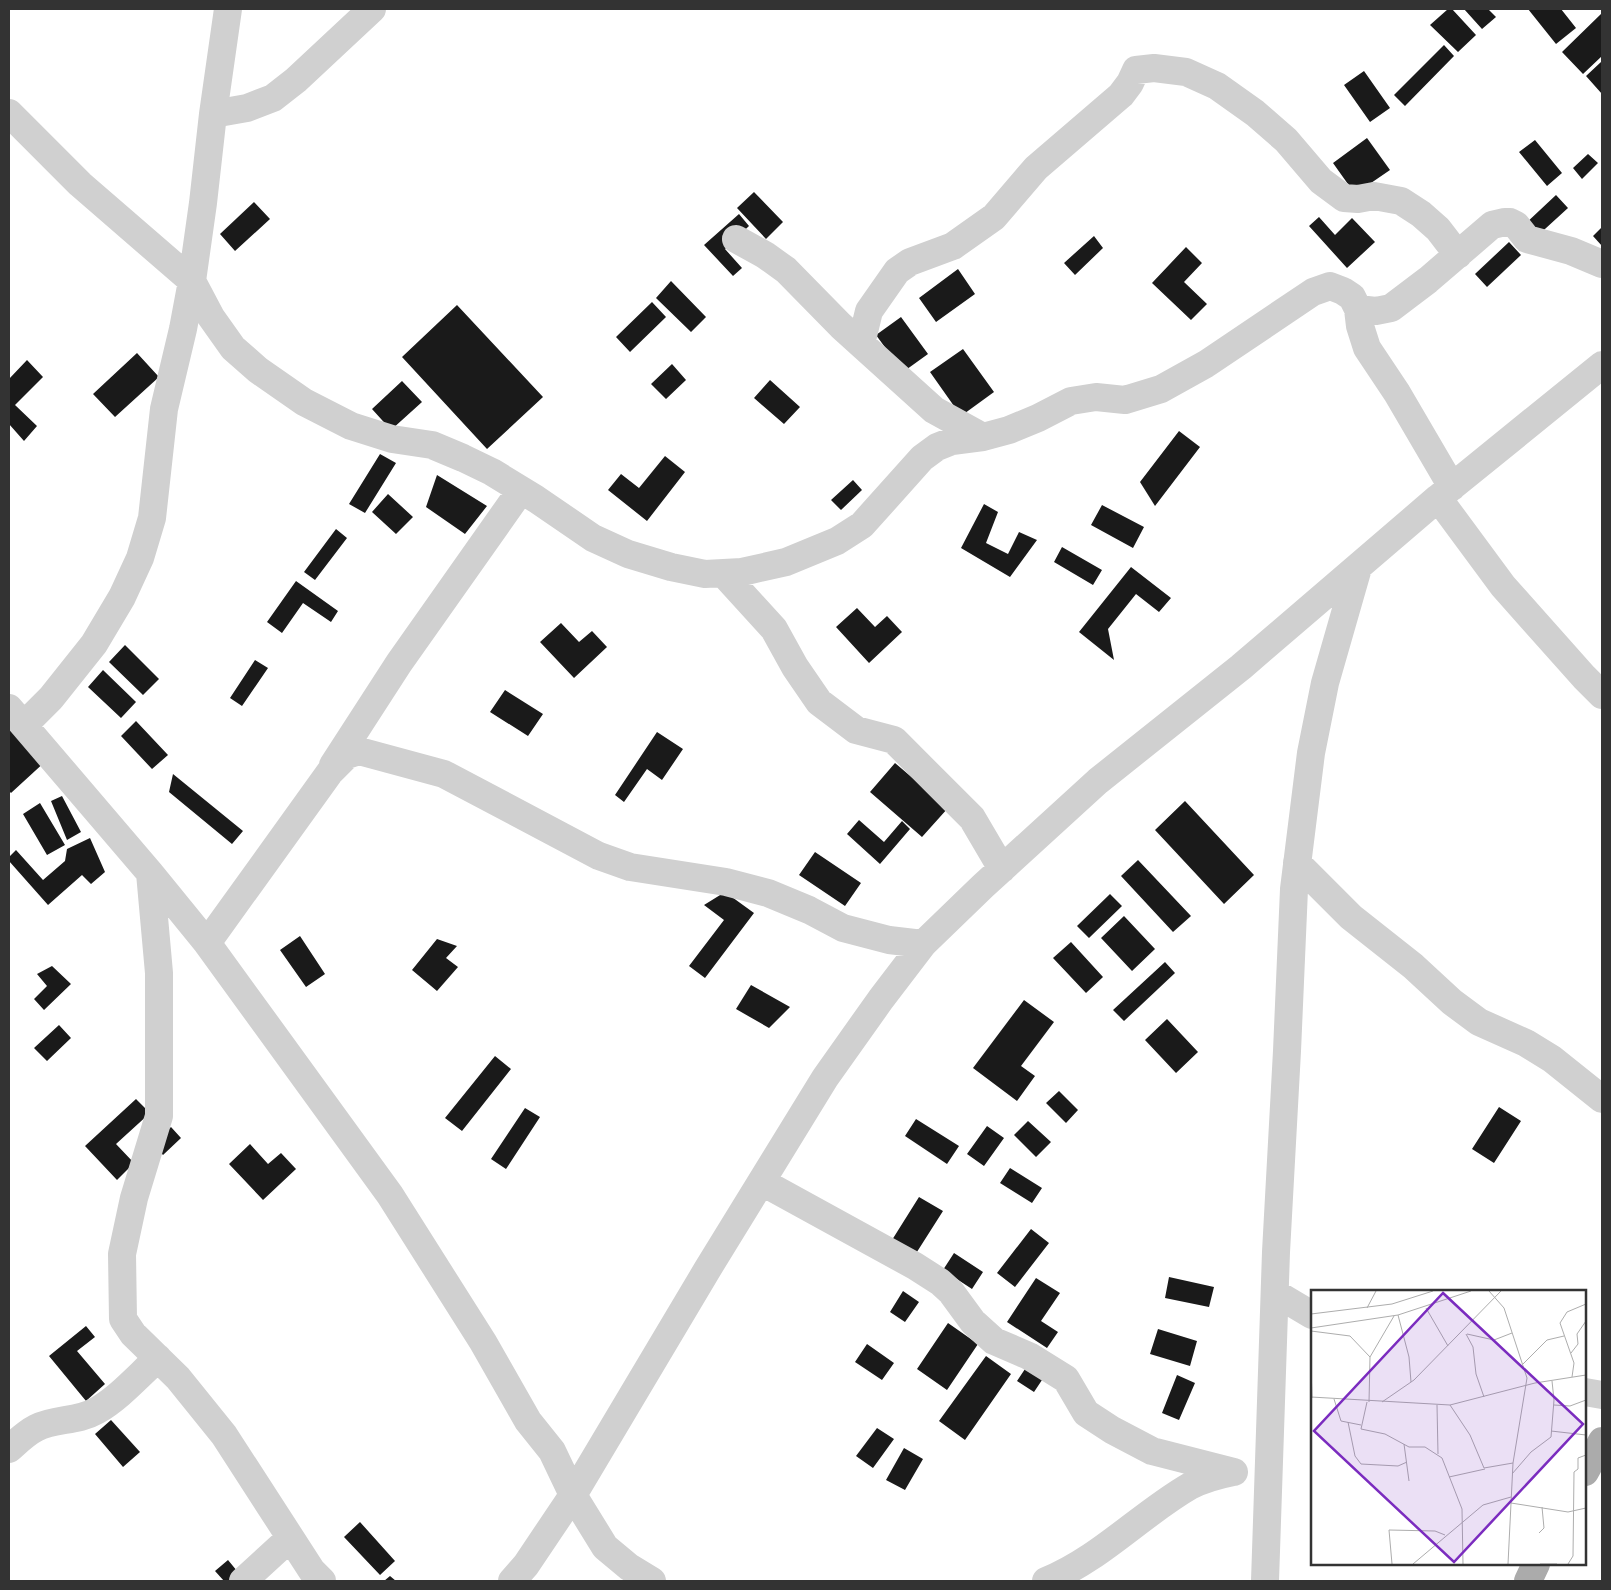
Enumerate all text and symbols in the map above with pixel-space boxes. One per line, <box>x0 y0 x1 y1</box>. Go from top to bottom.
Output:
inset map <box>1311 1290 1586 1565</box>

